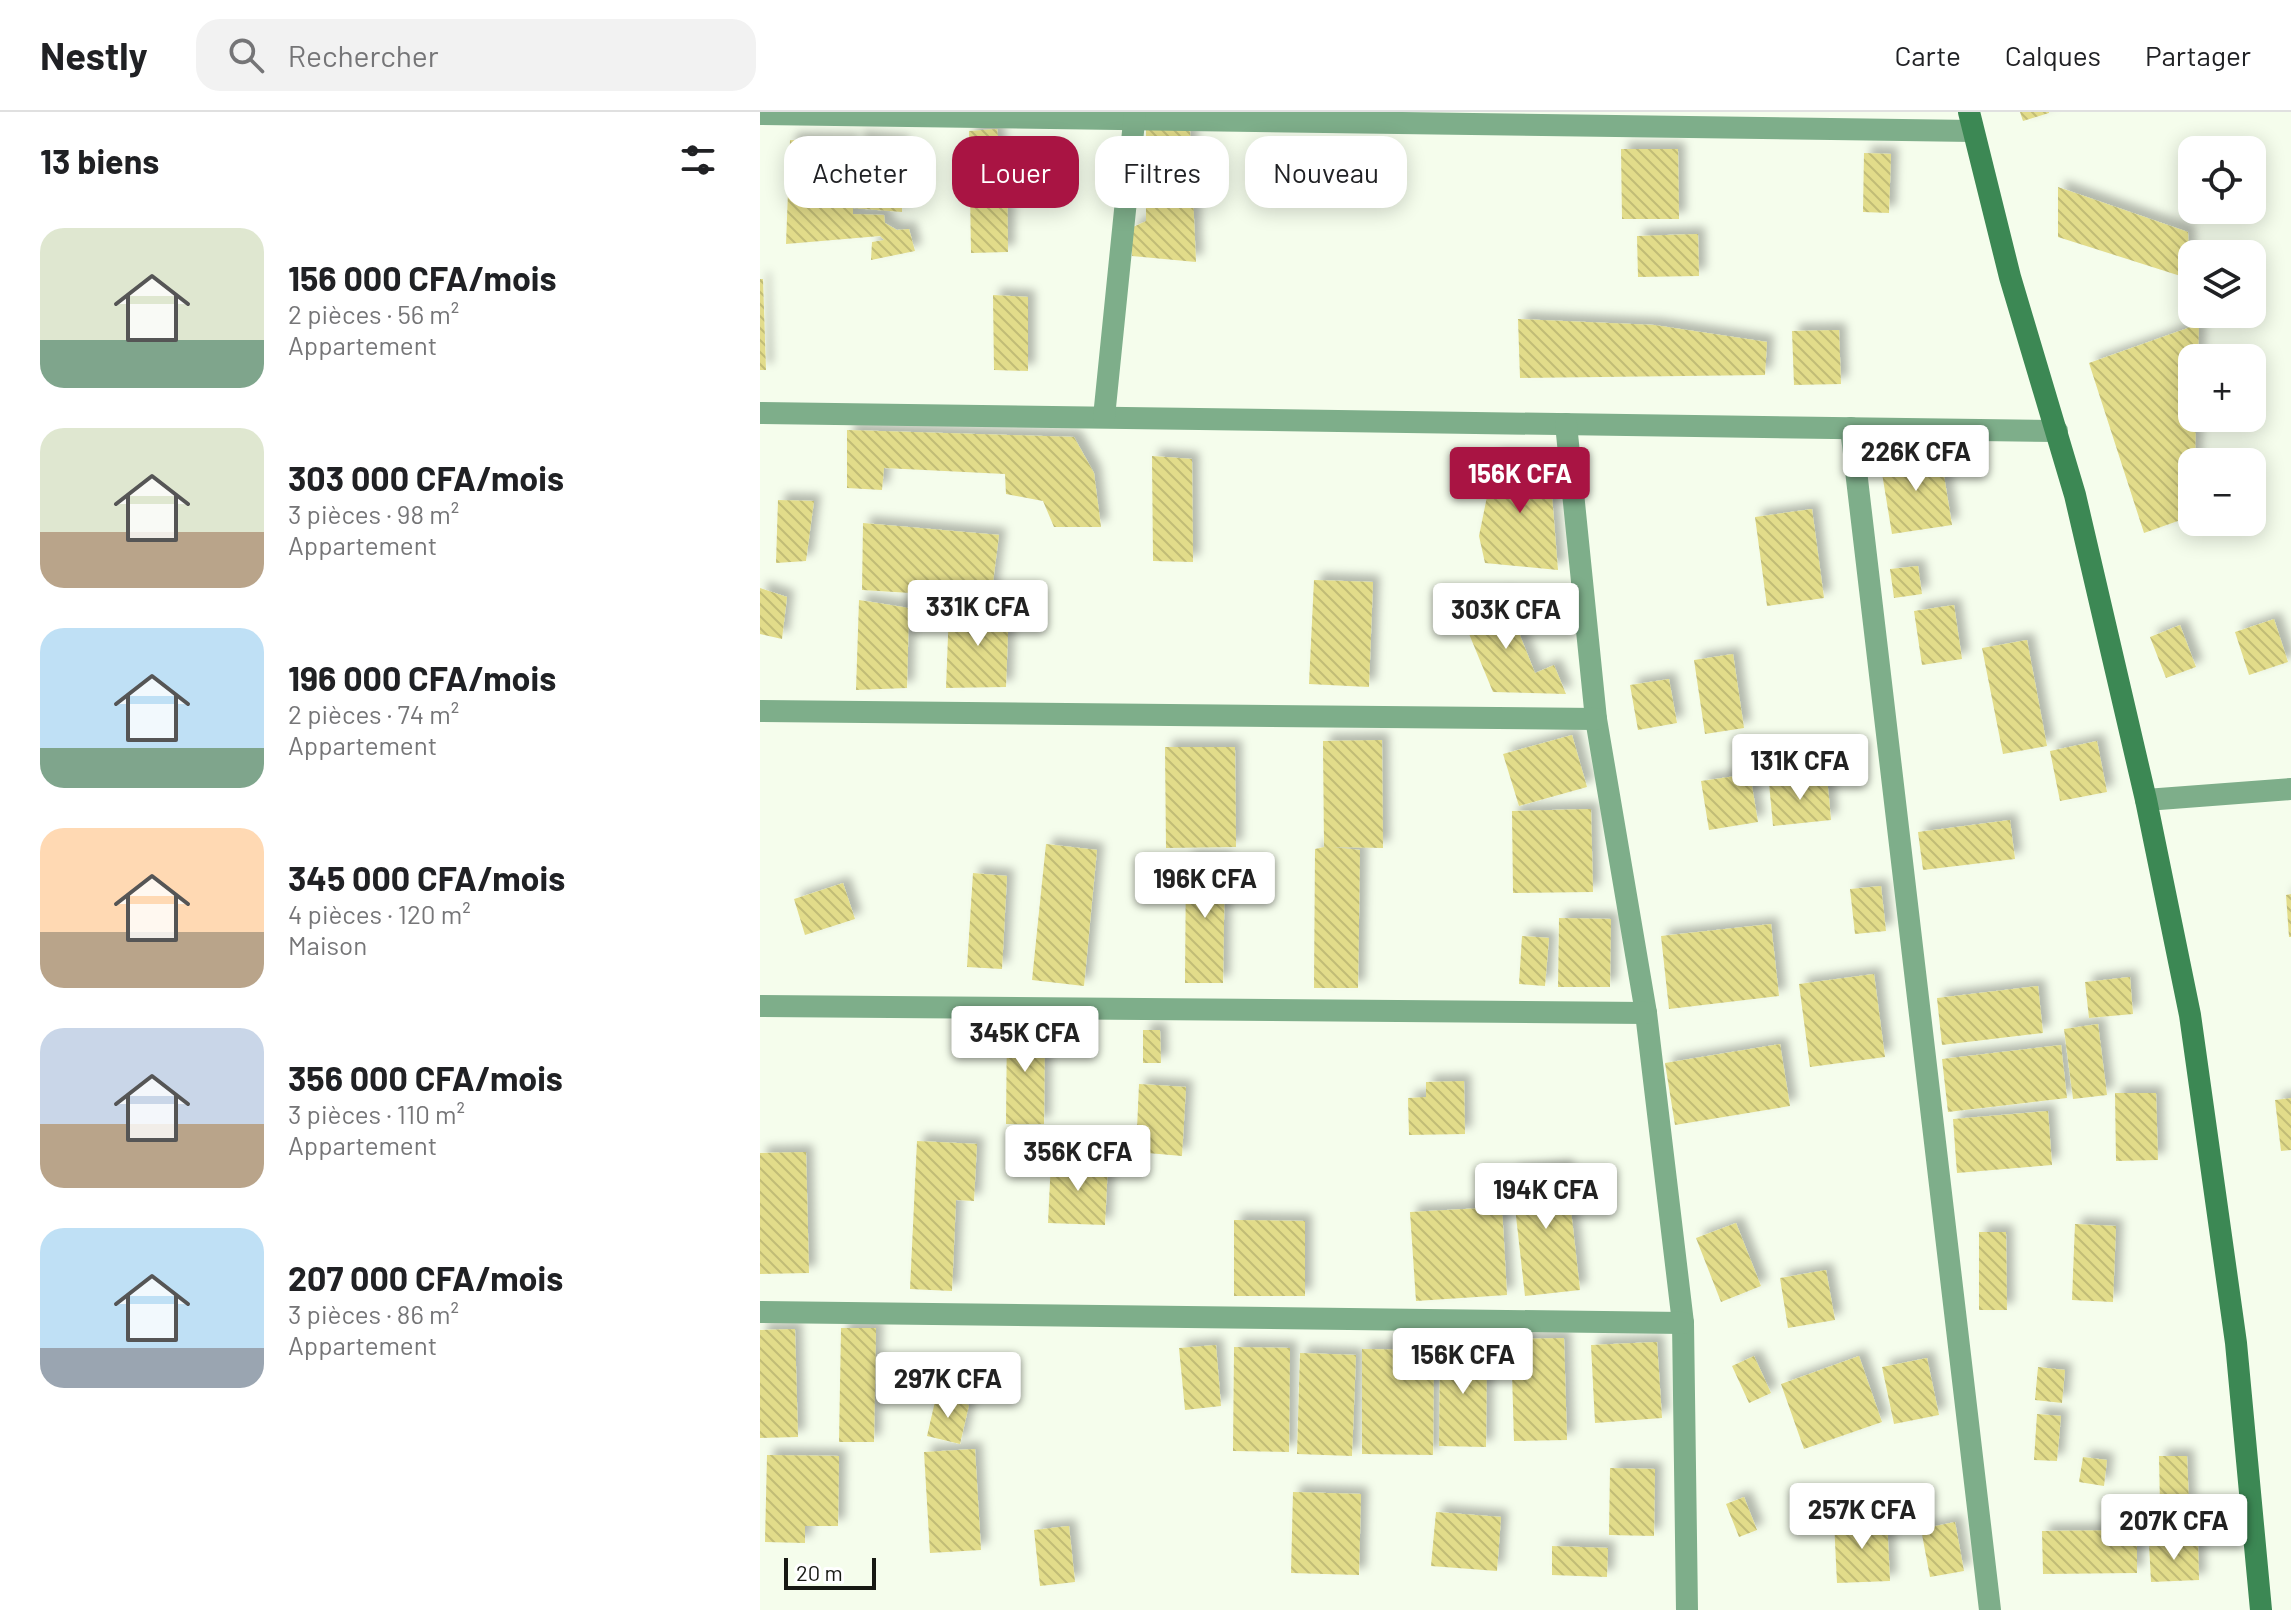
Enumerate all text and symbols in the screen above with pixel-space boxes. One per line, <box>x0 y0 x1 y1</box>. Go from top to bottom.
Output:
search box <box>196 19 756 91</box>
text: Nestly <box>40 32 148 78</box>
icon: search <box>224 33 268 77</box>
text: Rechercher <box>288 37 439 73</box>
text: Carte <box>1894 38 1961 72</box>
text: Calques <box>2005 38 2101 72</box>
text: Partager <box>2145 38 2251 72</box>
chip: Acheter <box>784 136 936 208</box>
chip: Louer <box>952 136 1079 208</box>
chip: Filtres <box>1095 136 1229 208</box>
chip: Nouveau <box>1245 136 1407 208</box>
map controls <box>2178 136 2266 536</box>
button: locate <box>2178 136 2266 224</box>
icon: filters <box>676 138 720 182</box>
text: 13 biens <box>40 140 159 181</box>
button: layers <box>2178 240 2266 328</box>
text: 156 000 CFA/mois <box>288 257 557 298</box>
icon: home <box>104 260 200 356</box>
text: 2 pièces · 56 m² <box>288 298 459 329</box>
text: Appartement <box>288 329 437 360</box>
button: + <box>2178 344 2266 432</box>
pin: 226K CFA <box>1833 425 1999 493</box>
text: 226K CFA <box>1861 435 1971 466</box>
pin: 156K CFA <box>1437 447 1603 515</box>
button: − <box>2178 448 2266 536</box>
text: 303 000 CFA/mois <box>288 457 564 498</box>
text: 156K CFA <box>1468 457 1572 488</box>
icon: home <box>104 460 200 556</box>
text: 3 pièces · 98 m² <box>288 498 459 529</box>
text: Appartement <box>288 529 437 560</box>
pin: 331K CFA <box>895 580 1061 648</box>
pin: 303K CFA <box>1423 583 1589 651</box>
text: 331K CFA <box>926 590 1030 621</box>
text: 303K CFA <box>1451 593 1561 624</box>
text: 196 000 CFA/mois <box>288 657 556 698</box>
icon: home <box>104 660 200 756</box>
text: 2 pièces · 74 m² <box>288 698 459 729</box>
text: Appartement <box>288 729 437 760</box>
pin: 131K CFA <box>1717 734 1883 802</box>
text: 131K CFA <box>1750 744 1850 775</box>
pin: 196K CFA <box>1122 852 1288 920</box>
text: 345 000 CFA/mois <box>288 857 565 898</box>
icon: home <box>104 860 200 956</box>
text: 196K CFA <box>1153 862 1257 893</box>
text: 4 pièces · 120 m² <box>288 898 471 929</box>
text: Maison <box>288 929 367 960</box>
pin: 345K CFA <box>942 1006 1108 1074</box>
text: 345K CFA <box>969 1016 1081 1047</box>
text: 356 000 CFA/mois <box>288 1057 563 1098</box>
icon: home <box>104 1060 200 1156</box>
text: 3 pièces · 110 m² <box>288 1098 465 1129</box>
pin: 356K CFA <box>995 1125 1161 1193</box>
text: Appartement <box>288 1129 437 1160</box>
text: 356K CFA <box>1023 1135 1133 1166</box>
pin: 194K CFA <box>1463 1163 1629 1231</box>
text: 194K CFA <box>1493 1173 1599 1204</box>
text: 207 000 CFA/mois <box>288 1257 563 1298</box>
icon: home <box>104 1260 200 1356</box>
text: 3 pièces · 86 m² <box>288 1298 459 1329</box>
pin: 156K CFA <box>1380 1328 1546 1396</box>
text: Appartement <box>288 1329 437 1360</box>
text: 156K CFA <box>1411 1338 1515 1369</box>
pin: 297K CFA <box>865 1352 1031 1420</box>
text: 297K CFA <box>894 1362 1002 1393</box>
pin: 257K CFA <box>1779 1483 1945 1551</box>
text: 257K CFA <box>1808 1493 1916 1524</box>
pin: 207K CFA <box>2091 1494 2257 1562</box>
text: 207K CFA <box>2119 1504 2229 1535</box>
scale bar <box>784 1554 876 1590</box>
text: 20 m <box>796 1559 843 1585</box>

